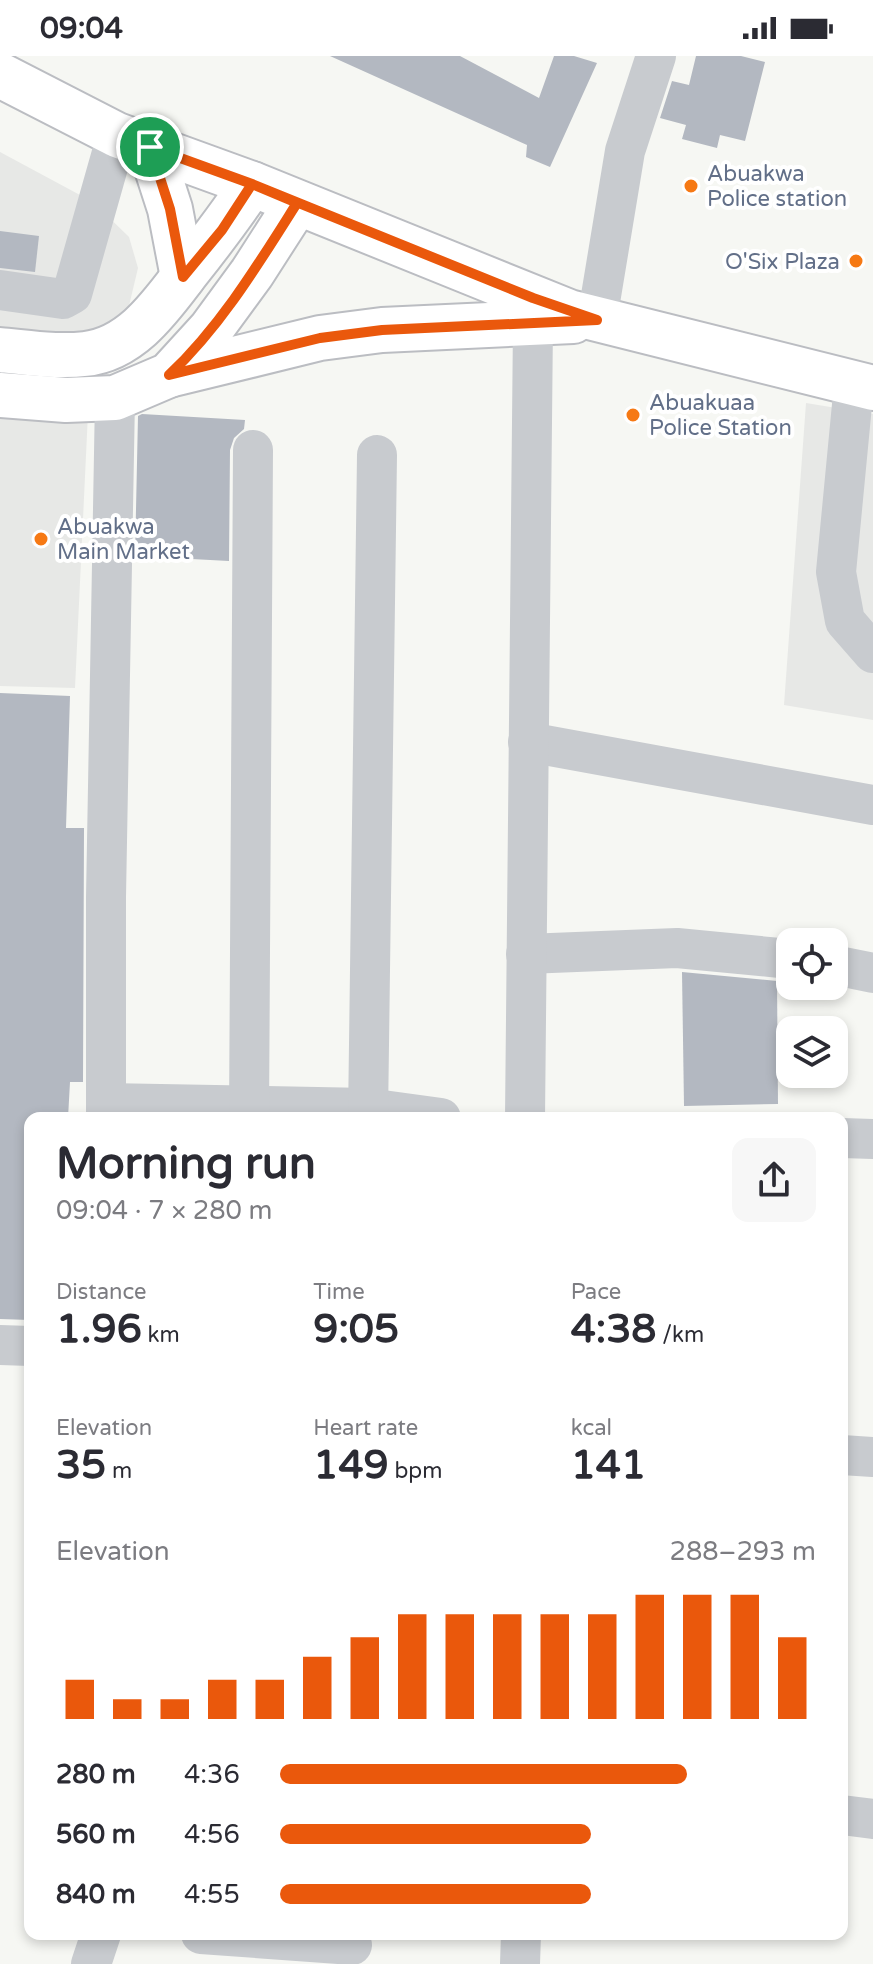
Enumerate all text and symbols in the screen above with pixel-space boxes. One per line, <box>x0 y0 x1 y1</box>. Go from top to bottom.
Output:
text: 09:04 <box>40 10 123 47</box>
pin <box>116 113 184 181</box>
icon: arrive <box>128 125 172 169</box>
place label: Abuakwa Police station <box>707 161 847 212</box>
marker: Abuakwa Police station <box>682 177 700 195</box>
place label: O'Six Plaza <box>725 249 840 275</box>
marker: O'Six Plaza <box>847 252 865 270</box>
place label: Abuakuaa Police Station <box>649 390 792 441</box>
marker: Abuakuaa Police Station <box>624 406 642 424</box>
place label: Abuakwa Main Market <box>57 514 190 565</box>
marker: Abuakwa Main Market <box>32 530 50 548</box>
map controls <box>776 928 848 1088</box>
button: locate <box>776 928 848 1000</box>
button: layers <box>776 1016 848 1088</box>
text: Morning run <box>56 1138 316 1191</box>
button: share <box>732 1138 816 1222</box>
text: 09:04 · 7 × 280 m <box>56 1195 272 1226</box>
text: Distance <box>56 1279 147 1305</box>
text: Time <box>313 1279 365 1305</box>
text: Pace <box>571 1279 621 1305</box>
text: 1.96 <box>56 1305 142 1353</box>
text: 9:05 <box>313 1305 399 1353</box>
text: 4:38 <box>571 1305 656 1353</box>
text: km <box>142 1322 180 1348</box>
text: /km <box>656 1322 704 1348</box>
text: Elevation <box>56 1415 152 1441</box>
text: Heart rate <box>313 1415 418 1441</box>
text: kcal <box>571 1415 612 1441</box>
text: 35 <box>56 1441 106 1489</box>
text: 149 <box>313 1441 389 1489</box>
text: 141 <box>571 1441 646 1489</box>
text: m <box>106 1458 132 1484</box>
text: bpm <box>389 1458 442 1484</box>
text: Elevation <box>56 1536 170 1567</box>
text: 288–293 m <box>670 1536 816 1567</box>
text: 280 m <box>56 1759 136 1790</box>
text: 4:36 <box>184 1759 240 1790</box>
text: 560 m <box>56 1819 136 1850</box>
text: 4:56 <box>184 1819 240 1850</box>
text: 840 m <box>56 1879 136 1910</box>
text: 4:55 <box>184 1879 240 1910</box>

